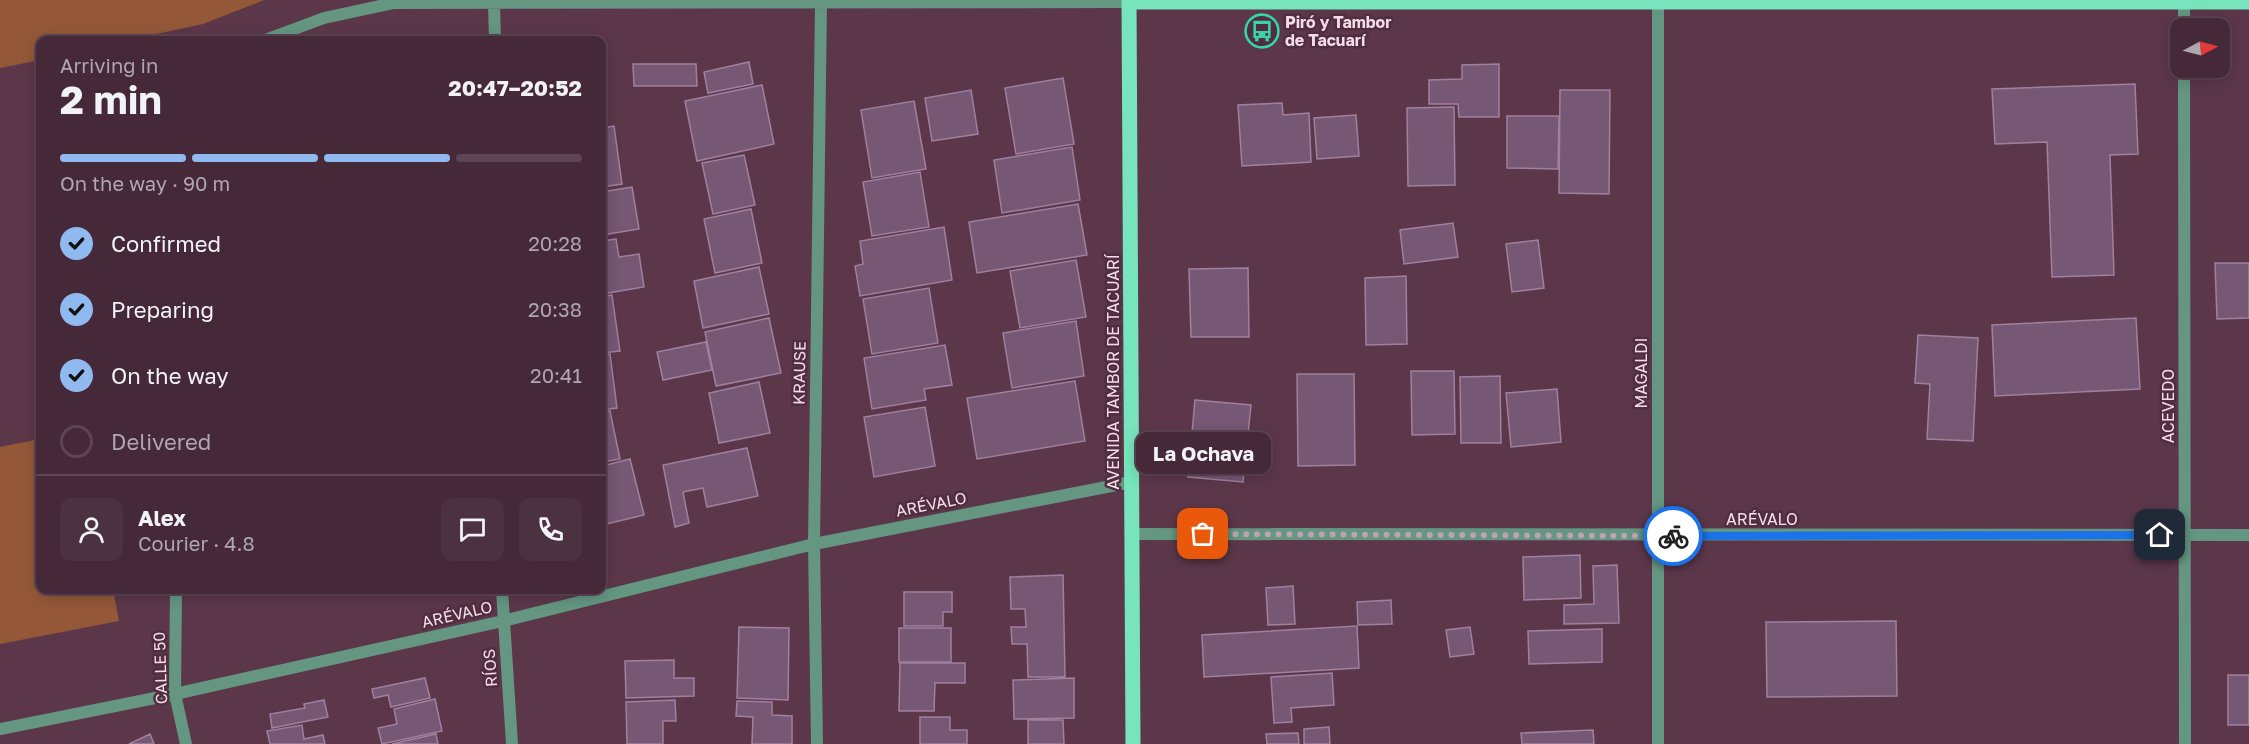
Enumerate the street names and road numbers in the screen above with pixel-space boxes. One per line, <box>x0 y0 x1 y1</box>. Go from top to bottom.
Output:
street label: AVENIDA TAMBOR DE TACUARÍ <box>1103 253 1123 490</box>
street label: MAGALDI <box>1631 337 1651 409</box>
street label: KRAUSE <box>788 341 810 405</box>
street label: ACEVEDO <box>2158 369 2178 443</box>
street label: ARÉVALO <box>894 487 968 521</box>
street label: ARÉVALO <box>1726 509 1798 529</box>
street label: ARÉVALO <box>420 596 494 632</box>
street label: CALLE 50 <box>149 631 171 705</box>
street label: RÍOS <box>479 648 501 688</box>

